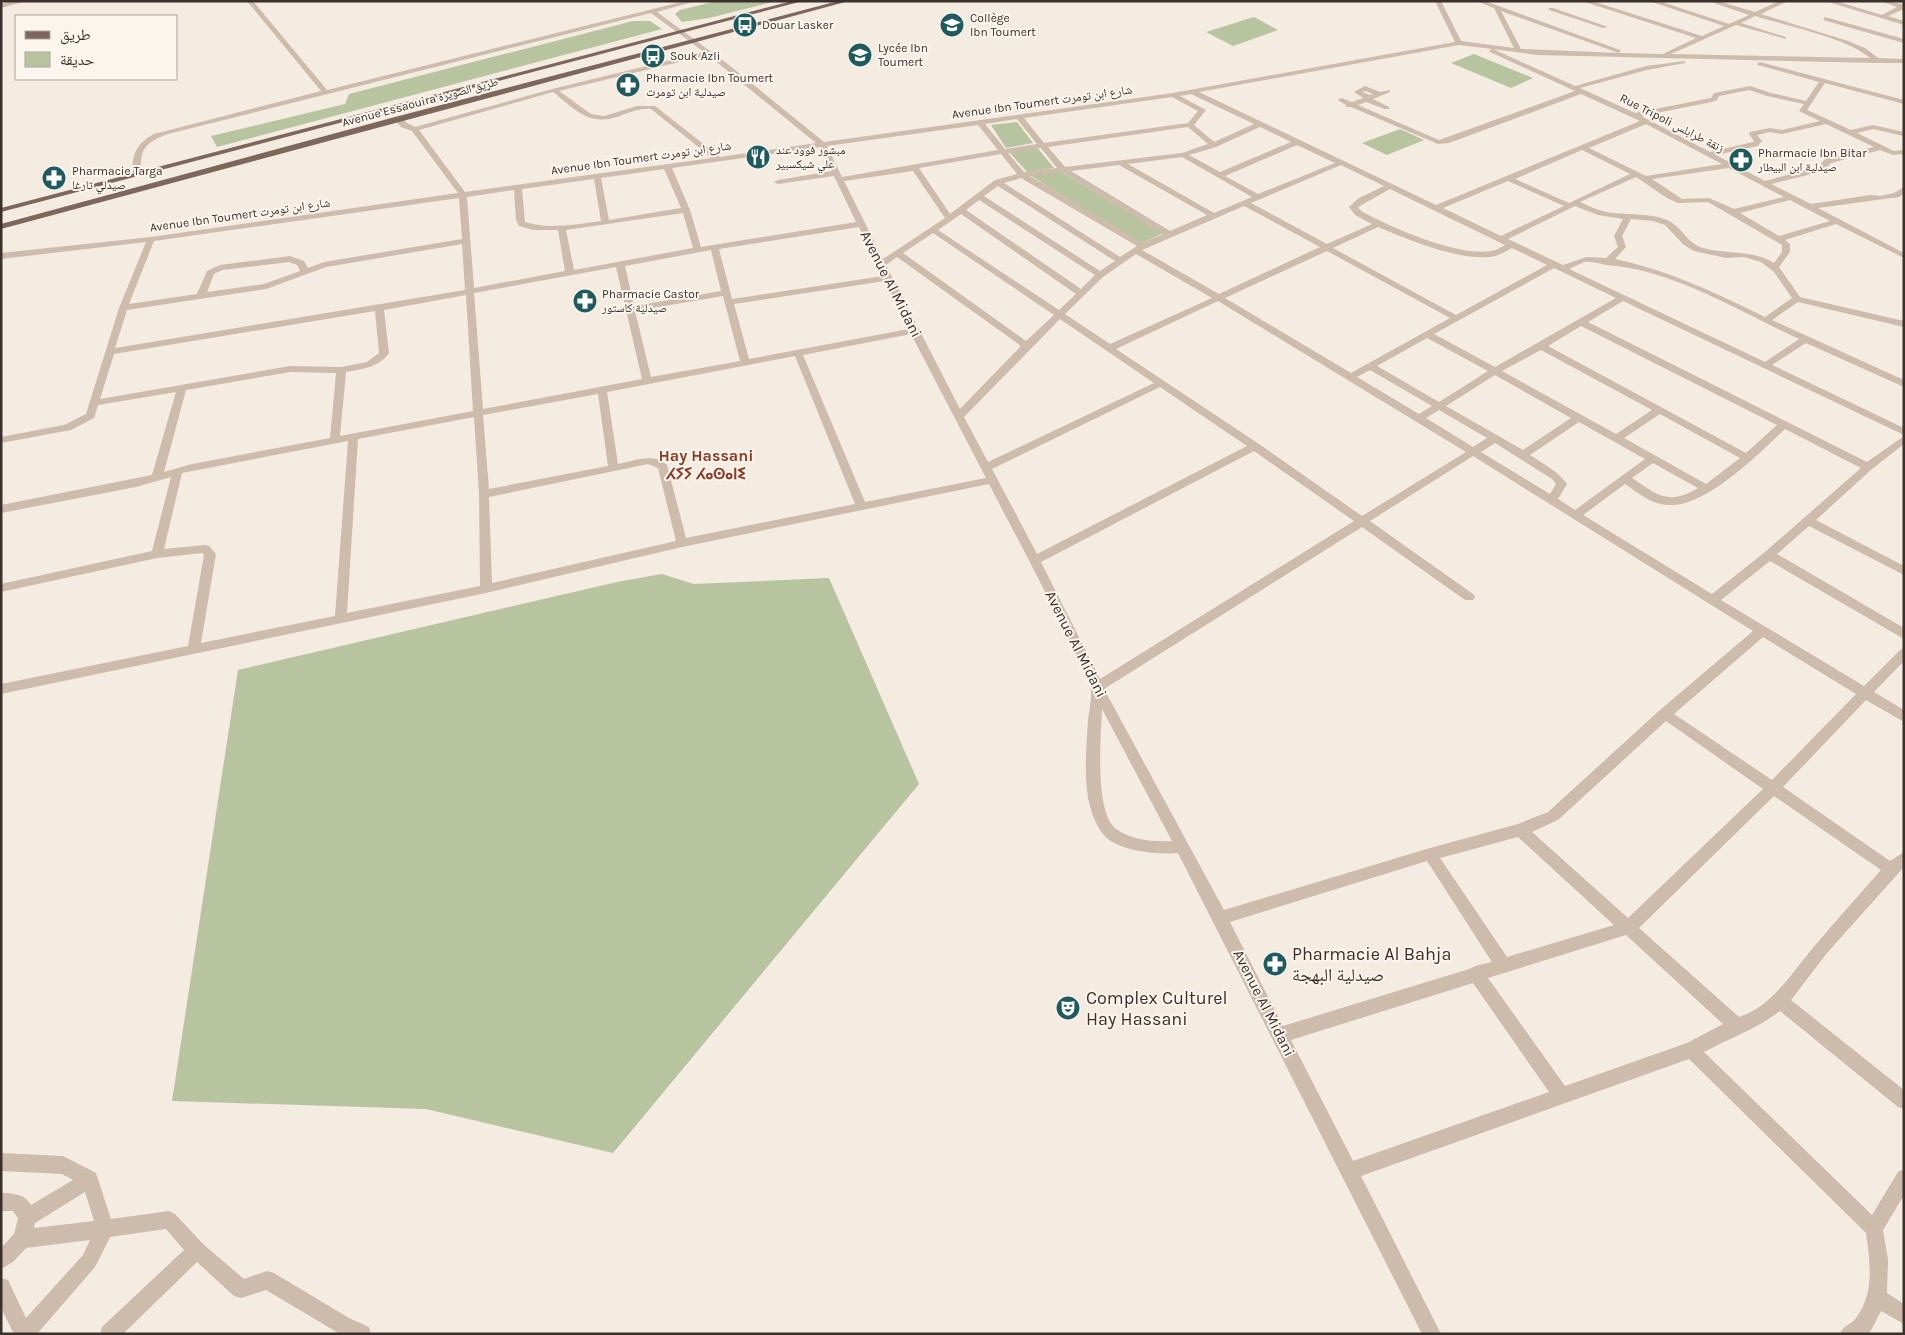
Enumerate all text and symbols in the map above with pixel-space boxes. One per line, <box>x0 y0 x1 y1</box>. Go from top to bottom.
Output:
place label: Collège Ibn Toumert <box>970 11 1036 39</box>
bus stop icon: Douar Lasker <box>732 12 758 38</box>
school or university icon: Collège Ibn Toumert <box>939 12 965 38</box>
legend <box>15 15 178 80</box>
place label: Douar Lasker <box>762 18 834 32</box>
text: طريق <box>60 26 91 45</box>
place label: Lycée Ibn Toumert <box>878 41 928 69</box>
school or university icon: Lycée Ibn Toumert <box>847 42 873 68</box>
bus stop icon: Souk Azli <box>640 43 666 69</box>
place label: Souk Azli <box>670 49 720 63</box>
text: حديقة <box>60 51 95 69</box>
place label: Pharmacie Ibn Toumert صيدلية ابن تومرت <box>646 71 774 99</box>
pharmacy icon: Pharmacie Ibn Toumert صيدلية ابن تومرت <box>615 72 641 98</box>
street label: Avenue Essaouira طريق الصويرة <box>340 74 500 130</box>
street label: Avenue Ibn Toumert شارع ابن تومرت <box>951 82 1133 123</box>
street label: Rue Tripoli زنقة طرابلس <box>1617 91 1727 156</box>
street label: Avenue Ibn Toumert شارع ابن تومرت <box>550 138 732 179</box>
place label: مبشور فوود عند علي شيكسبير <box>775 143 845 174</box>
restaurant icon: مبشور فوود عند علي شيكسبير <box>745 144 771 170</box>
place label: Pharmacie Ibn Bitar صيدلية ابن البيطار <box>1757 146 1867 174</box>
pharmacy icon: Pharmacie Ibn Bitar صيدلية ابن البيطار <box>1728 147 1754 173</box>
place label: Pharmacie Targa صيدلي تارغا <box>72 164 163 195</box>
pharmacy icon: Pharmacie Targa صيدلي تارغا <box>41 165 67 191</box>
street label: Avenue Ibn Toumert شارع ابن تومرت <box>149 195 331 236</box>
street label: Avenue Al Midani <box>856 228 926 340</box>
place label: Pharmacie Castor صيدلية كاستور <box>601 287 700 315</box>
pharmacy icon: Pharmacie Castor صيدلية كاستور <box>572 288 598 314</box>
district label: Hay Hassani ⵃⵢⵢ ⵃⴰⵙⴰⵏⵉ <box>659 446 753 483</box>
street label: Avenue Al Midani <box>1041 588 1111 700</box>
place label: Pharmacie Al Bahja صيدلية البهجة <box>1292 943 1451 986</box>
street label: Avenue Al Midani <box>1229 947 1299 1059</box>
pharmacy icon: Pharmacie Al Bahja صيدلية البهجة <box>1262 951 1288 977</box>
place label: Complex Culturel Hay Hassani <box>1086 987 1227 1030</box>
theatre icon: Complex Culturel Hay Hassani <box>1055 995 1081 1021</box>

